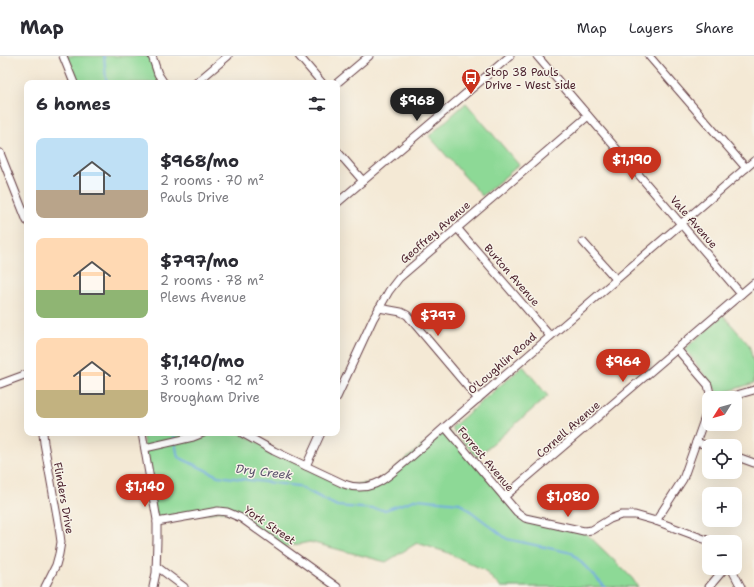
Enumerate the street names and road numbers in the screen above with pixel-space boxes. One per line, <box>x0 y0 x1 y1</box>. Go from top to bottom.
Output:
street label: Vale Avenue <box>667 193 721 252</box>
street label: Geoffrey Avenue <box>397 198 474 267</box>
street label: Burton Avenue <box>480 241 543 310</box>
street label: O'Loughlin Road <box>465 329 540 398</box>
street label: Cornell Avenue <box>533 398 603 461</box>
street label: Forrest Avenue <box>454 424 517 495</box>
street label: Flinders Drive <box>50 461 77 535</box>
street label: York Street <box>241 503 299 548</box>

